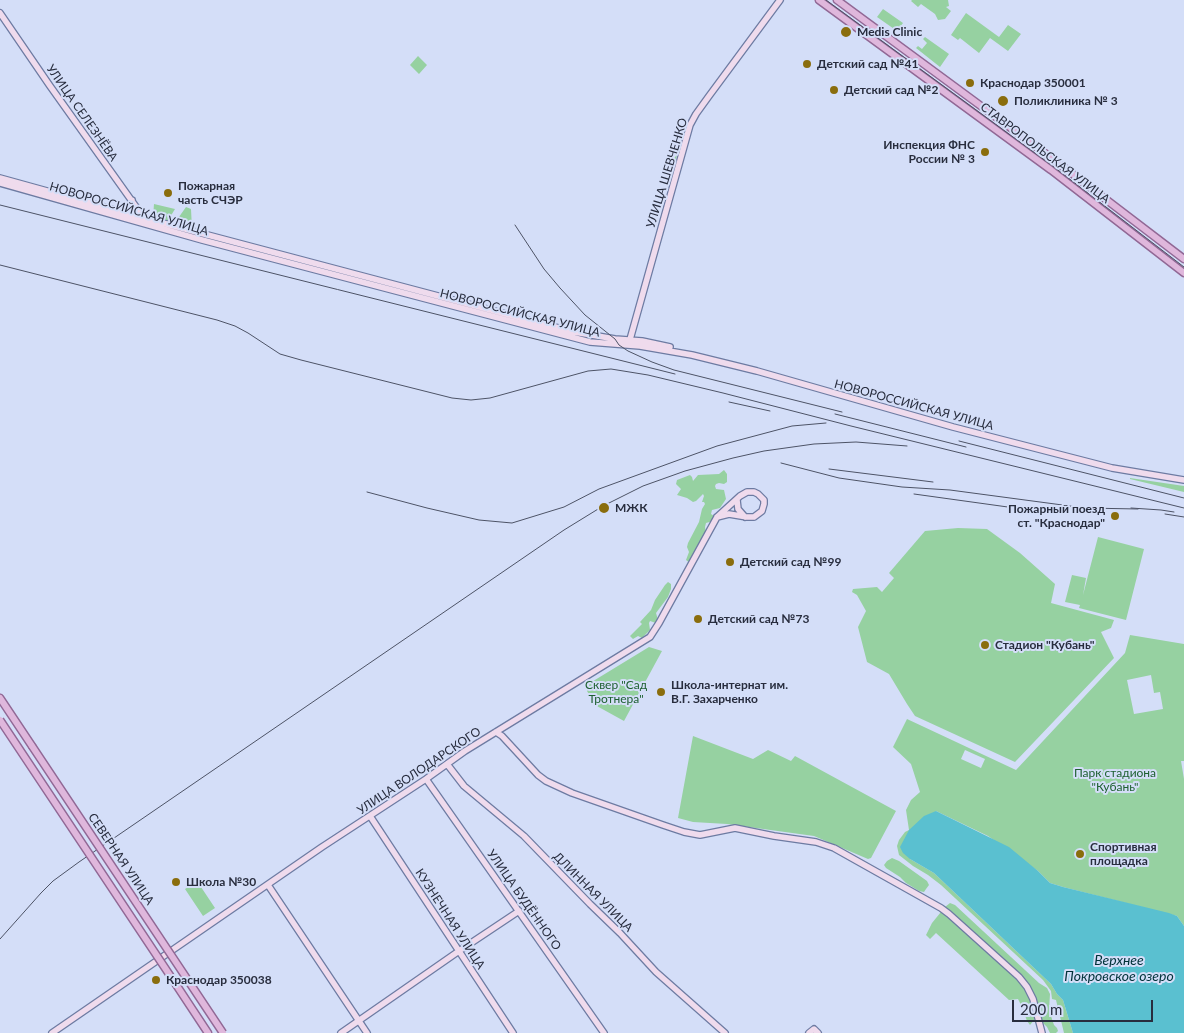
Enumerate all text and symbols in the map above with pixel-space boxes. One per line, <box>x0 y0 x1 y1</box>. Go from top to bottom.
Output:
marker: Medis Clinic <box>839 25 853 39</box>
place label: Medis Clinic <box>857 25 922 39</box>
place label: Детский сад №41 <box>817 57 918 71</box>
marker: Детский сад №41 <box>801 58 813 70</box>
street label: УЛИЦА СЕЛЕЗНЁВА <box>43 62 121 164</box>
place label: Краснодар 350001 <box>980 76 1086 90</box>
marker: Краснодар 350001 <box>964 77 976 89</box>
place label: Детский сад №2 <box>844 83 938 97</box>
marker: Детский сад №2 <box>828 84 840 96</box>
marker: Поликлиника № 3 <box>996 94 1010 108</box>
place label: Поликлиника № 3 <box>1014 94 1118 108</box>
street label: СТАВРОПОЛЬСКАЯ УЛИЦА <box>977 100 1113 206</box>
street label: УЛИЦА ШЕВЧЕНКО <box>643 116 691 230</box>
place label: Инспекция ФНС России № 3 <box>883 138 975 166</box>
marker: Инспекция ФНС России № 3 <box>979 146 991 158</box>
street label: НОВОРОССИЙСКАЯ УЛИЦА <box>48 179 210 239</box>
place label: Пожарная часть СЧЭР <box>178 179 243 207</box>
marker: Пожарная часть СЧЭР <box>162 187 174 199</box>
street label: НОВОРОССИЙСКАЯ УЛИЦА <box>438 286 602 340</box>
street label: НОВОРОССИЙСКАЯ УЛИЦА <box>833 377 995 433</box>
marker: МЖК <box>597 501 611 515</box>
place label: МЖК <box>615 501 648 515</box>
place label: Пожарный поезд ст. "Краснодар" <box>1008 502 1105 530</box>
marker: Пожарный поезд ст. "Краснодар" <box>1109 510 1121 522</box>
place label: Детский сад №99 <box>740 555 841 569</box>
marker: Детский сад №99 <box>724 556 736 568</box>
place label: Детский сад №73 <box>708 612 809 626</box>
marker: Детский сад №73 <box>692 613 704 625</box>
place label: Стадион "Кубань" <box>995 638 1095 652</box>
marker: Стадион "Кубань" <box>979 639 991 651</box>
park label: Сквер "Сад Тротнера" <box>585 678 647 706</box>
place label: Школа-интернат им. В.Г. Захарченко <box>671 678 788 706</box>
marker: Школа-интернат им. В.Г. Захарченко <box>655 686 667 698</box>
street label: УЛИЦА ВОЛОДАРСКОГО <box>354 724 484 818</box>
park label: Парк стадиона "Кубань" <box>1074 766 1156 794</box>
street label: СЕВЕРНАЯ УЛИЦА <box>85 810 157 908</box>
place label: Спортивная площадка <box>1090 840 1157 868</box>
street label: УЛИЦА БУДЁННОГО <box>484 847 564 953</box>
marker: Спортивная площадка <box>1074 848 1086 860</box>
street label: ДЛИННАЯ УЛИЦА <box>550 849 636 935</box>
street label: КУЗНЕЧНАЯ УЛИЦА <box>412 866 488 972</box>
place label: Школа №30 <box>186 875 256 889</box>
marker: Школа №30 <box>170 876 182 888</box>
water label: Верхнее Покровское озеро <box>1064 952 1174 984</box>
place label: Краснодар 350038 <box>166 973 272 987</box>
marker: Краснодар 350038 <box>150 974 162 986</box>
scale bar <box>1014 990 1155 1022</box>
text: 200 m <box>1020 1000 1062 1018</box>

